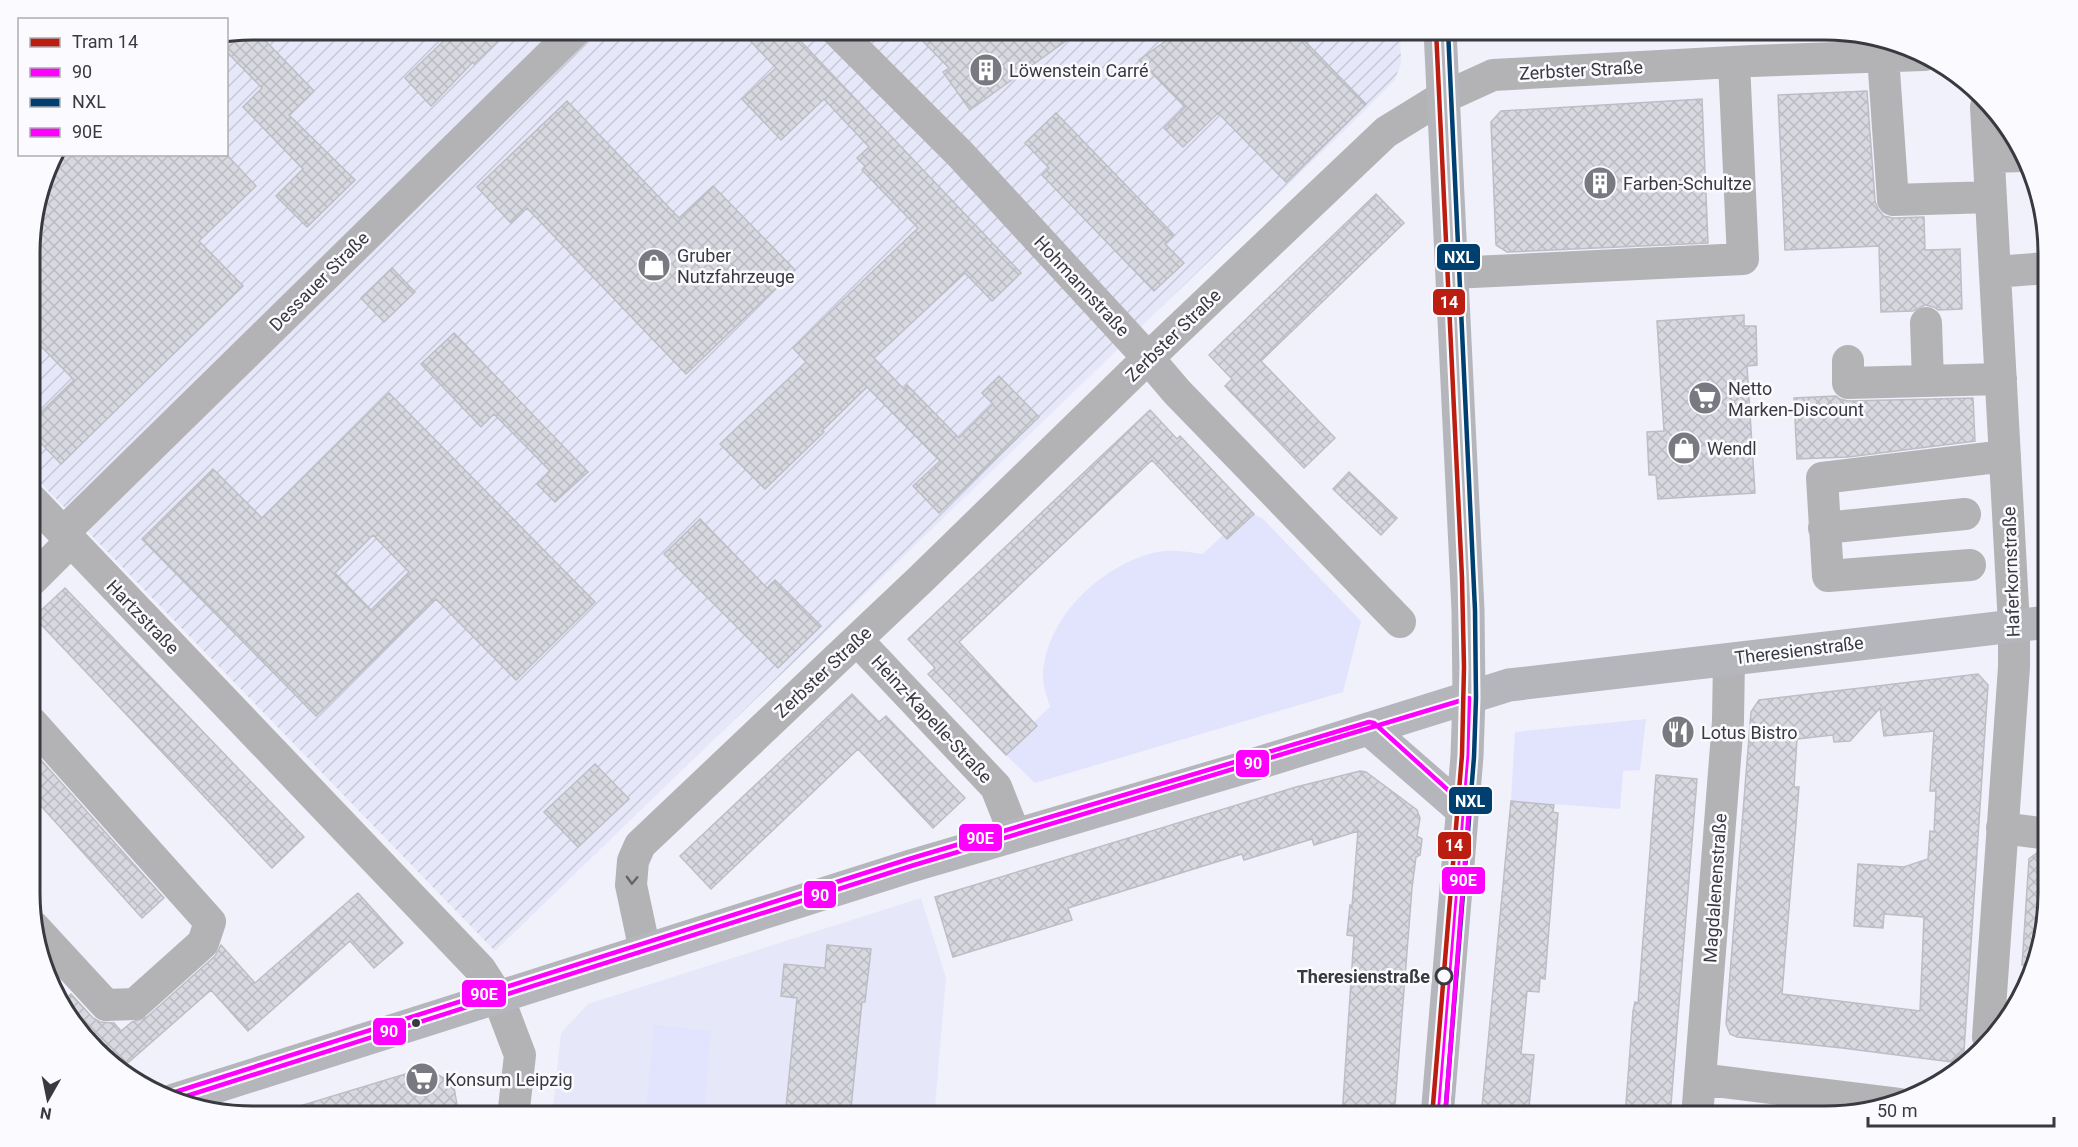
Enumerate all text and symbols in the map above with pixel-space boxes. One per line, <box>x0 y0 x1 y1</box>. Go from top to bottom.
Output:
legend <box>18 18 228 156</box>
text: Tram 14 <box>72 31 138 52</box>
building icon: Löwenstein Carré <box>968 52 1004 88</box>
street label: Zerbster Straße <box>1519 56 1643 84</box>
place label: Löwenstein Carré <box>1009 60 1149 81</box>
text: 90 <box>72 61 92 82</box>
text: NXL <box>72 91 106 112</box>
text: 90E <box>72 121 102 142</box>
building icon: Farben-Schultze <box>1582 165 1618 201</box>
place label: Farben-Schultze <box>1623 173 1752 194</box>
street label: Dessauer Straße <box>265 227 373 335</box>
street label: Hohmannstraße <box>1030 232 1134 340</box>
line badge: NXL <box>1436 243 1481 271</box>
place label: Gruber Nutzfahrzeuge <box>677 245 795 287</box>
shop icon: Gruber Nutzfahrzeuge <box>636 247 672 283</box>
text: NXL <box>1444 248 1474 267</box>
street label: Zerbster Straße <box>1121 284 1225 386</box>
line badge: 14 <box>1432 288 1466 316</box>
text: 14 <box>1440 293 1458 312</box>
place label: Netto Marken-Discount <box>1728 378 1864 420</box>
supermarket icon: Netto Marken-Discount <box>1687 380 1723 416</box>
shop icon: Wendl <box>1666 430 1702 466</box>
place label: Wendl <box>1707 438 1757 459</box>
street label: Haferkornstraße <box>1998 506 2024 638</box>
street label: Hartzstraße <box>102 576 184 658</box>
street label: Zerbster Straße <box>770 622 876 722</box>
street label: Theresienstraße <box>1733 632 1865 668</box>
street label: Heinz-Kapelle-Straße <box>867 651 997 787</box>
restaurant icon: Lotus Bistro <box>1660 714 1696 750</box>
place label: Lotus Bistro <box>1701 722 1798 743</box>
line badge: 90 <box>1235 749 1270 778</box>
text: 90 <box>1244 754 1262 773</box>
line badge: NXL <box>1448 786 1493 815</box>
text: NXL <box>1455 792 1485 811</box>
street label: Magdalenenstraße <box>1699 813 1731 963</box>
line badge: 90E <box>958 823 1003 852</box>
text: 90E <box>966 829 994 848</box>
line badge: 14 <box>1437 831 1472 860</box>
text: 14 <box>1445 836 1463 855</box>
line badge: 90E <box>1441 866 1486 895</box>
text: 90E <box>1449 871 1477 890</box>
one-way arrow <box>625 875 638 884</box>
line badge: 90 <box>803 880 837 909</box>
text: 90 <box>811 886 829 905</box>
place label: Theresienstraße <box>1297 966 1430 987</box>
marker: Theresienstraße <box>1435 967 1453 985</box>
line badge: 90E <box>461 979 507 1008</box>
text: 90E <box>470 985 498 1004</box>
line badge: 90 <box>372 1017 407 1046</box>
unlabelled marker <box>410 1017 422 1029</box>
text: 90 <box>380 1022 398 1041</box>
supermarket icon: Konsum Leipzig <box>404 1061 440 1097</box>
north arrow <box>18 1069 78 1129</box>
place label: Konsum Leipzig <box>445 1069 573 1090</box>
scale bar <box>1868 1090 2054 1128</box>
text: 50 m <box>1877 1100 1917 1121</box>
text: N <box>39 1103 53 1124</box>

